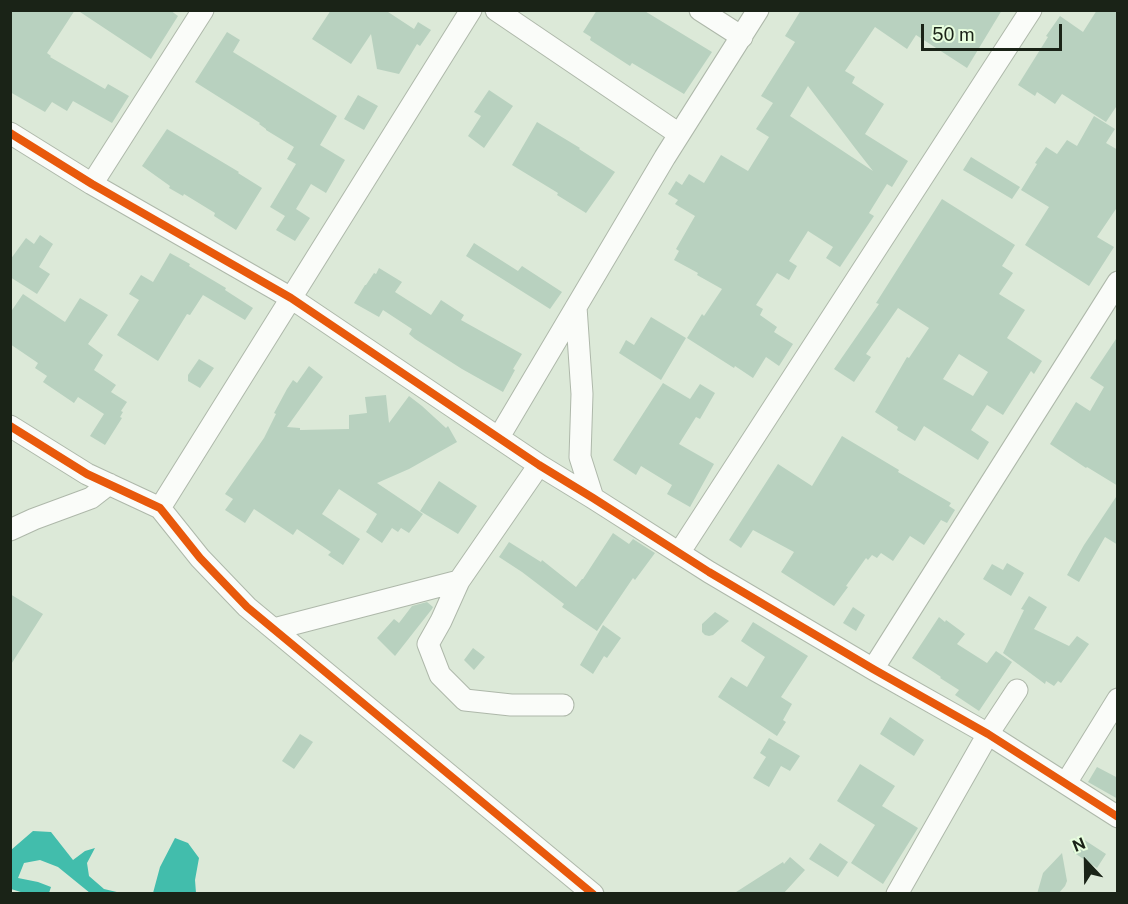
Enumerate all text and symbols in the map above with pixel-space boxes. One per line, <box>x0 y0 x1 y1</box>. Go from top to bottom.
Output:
scale bar <box>924 12 1065 50</box>
text: 50 m <box>932 24 975 45</box>
north arrow <box>1056 832 1116 892</box>
text: N <box>1070 834 1088 856</box>

